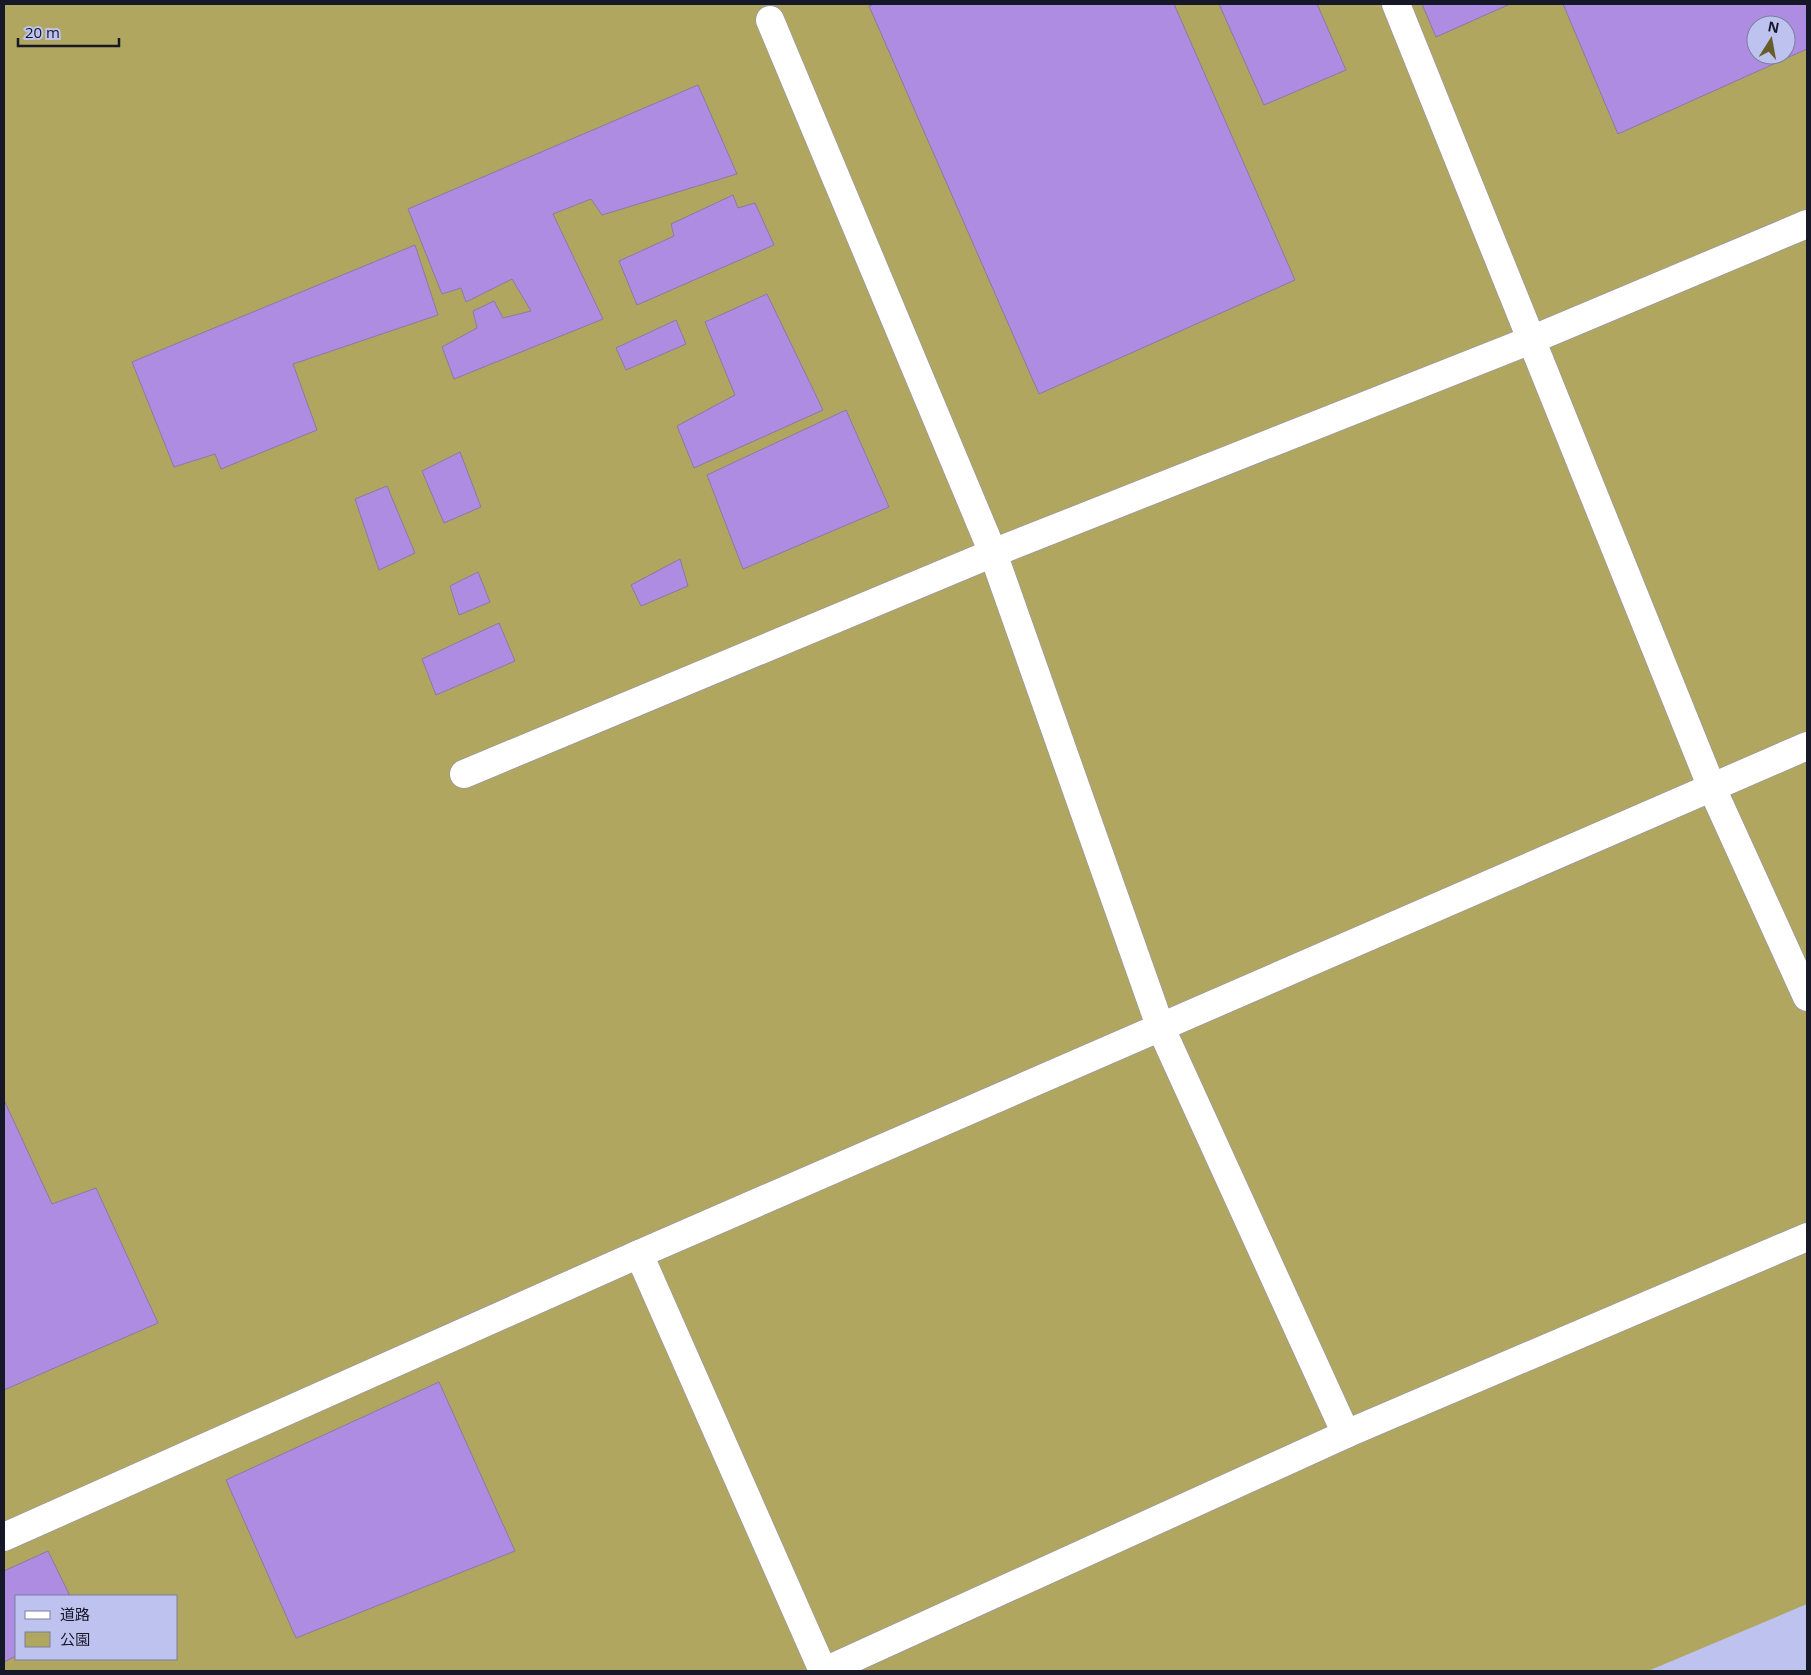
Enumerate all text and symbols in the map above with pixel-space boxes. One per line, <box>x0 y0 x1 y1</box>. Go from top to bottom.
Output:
scale bar <box>18 15 119 47</box>
north arrow <box>1746 15 1796 65</box>
text: N <box>1766 16 1781 37</box>
text: 20 m <box>25 22 60 42</box>
legend <box>15 1595 178 1660</box>
text: 道路 <box>60 1604 90 1624</box>
text: 公園 <box>60 1629 90 1649</box>

